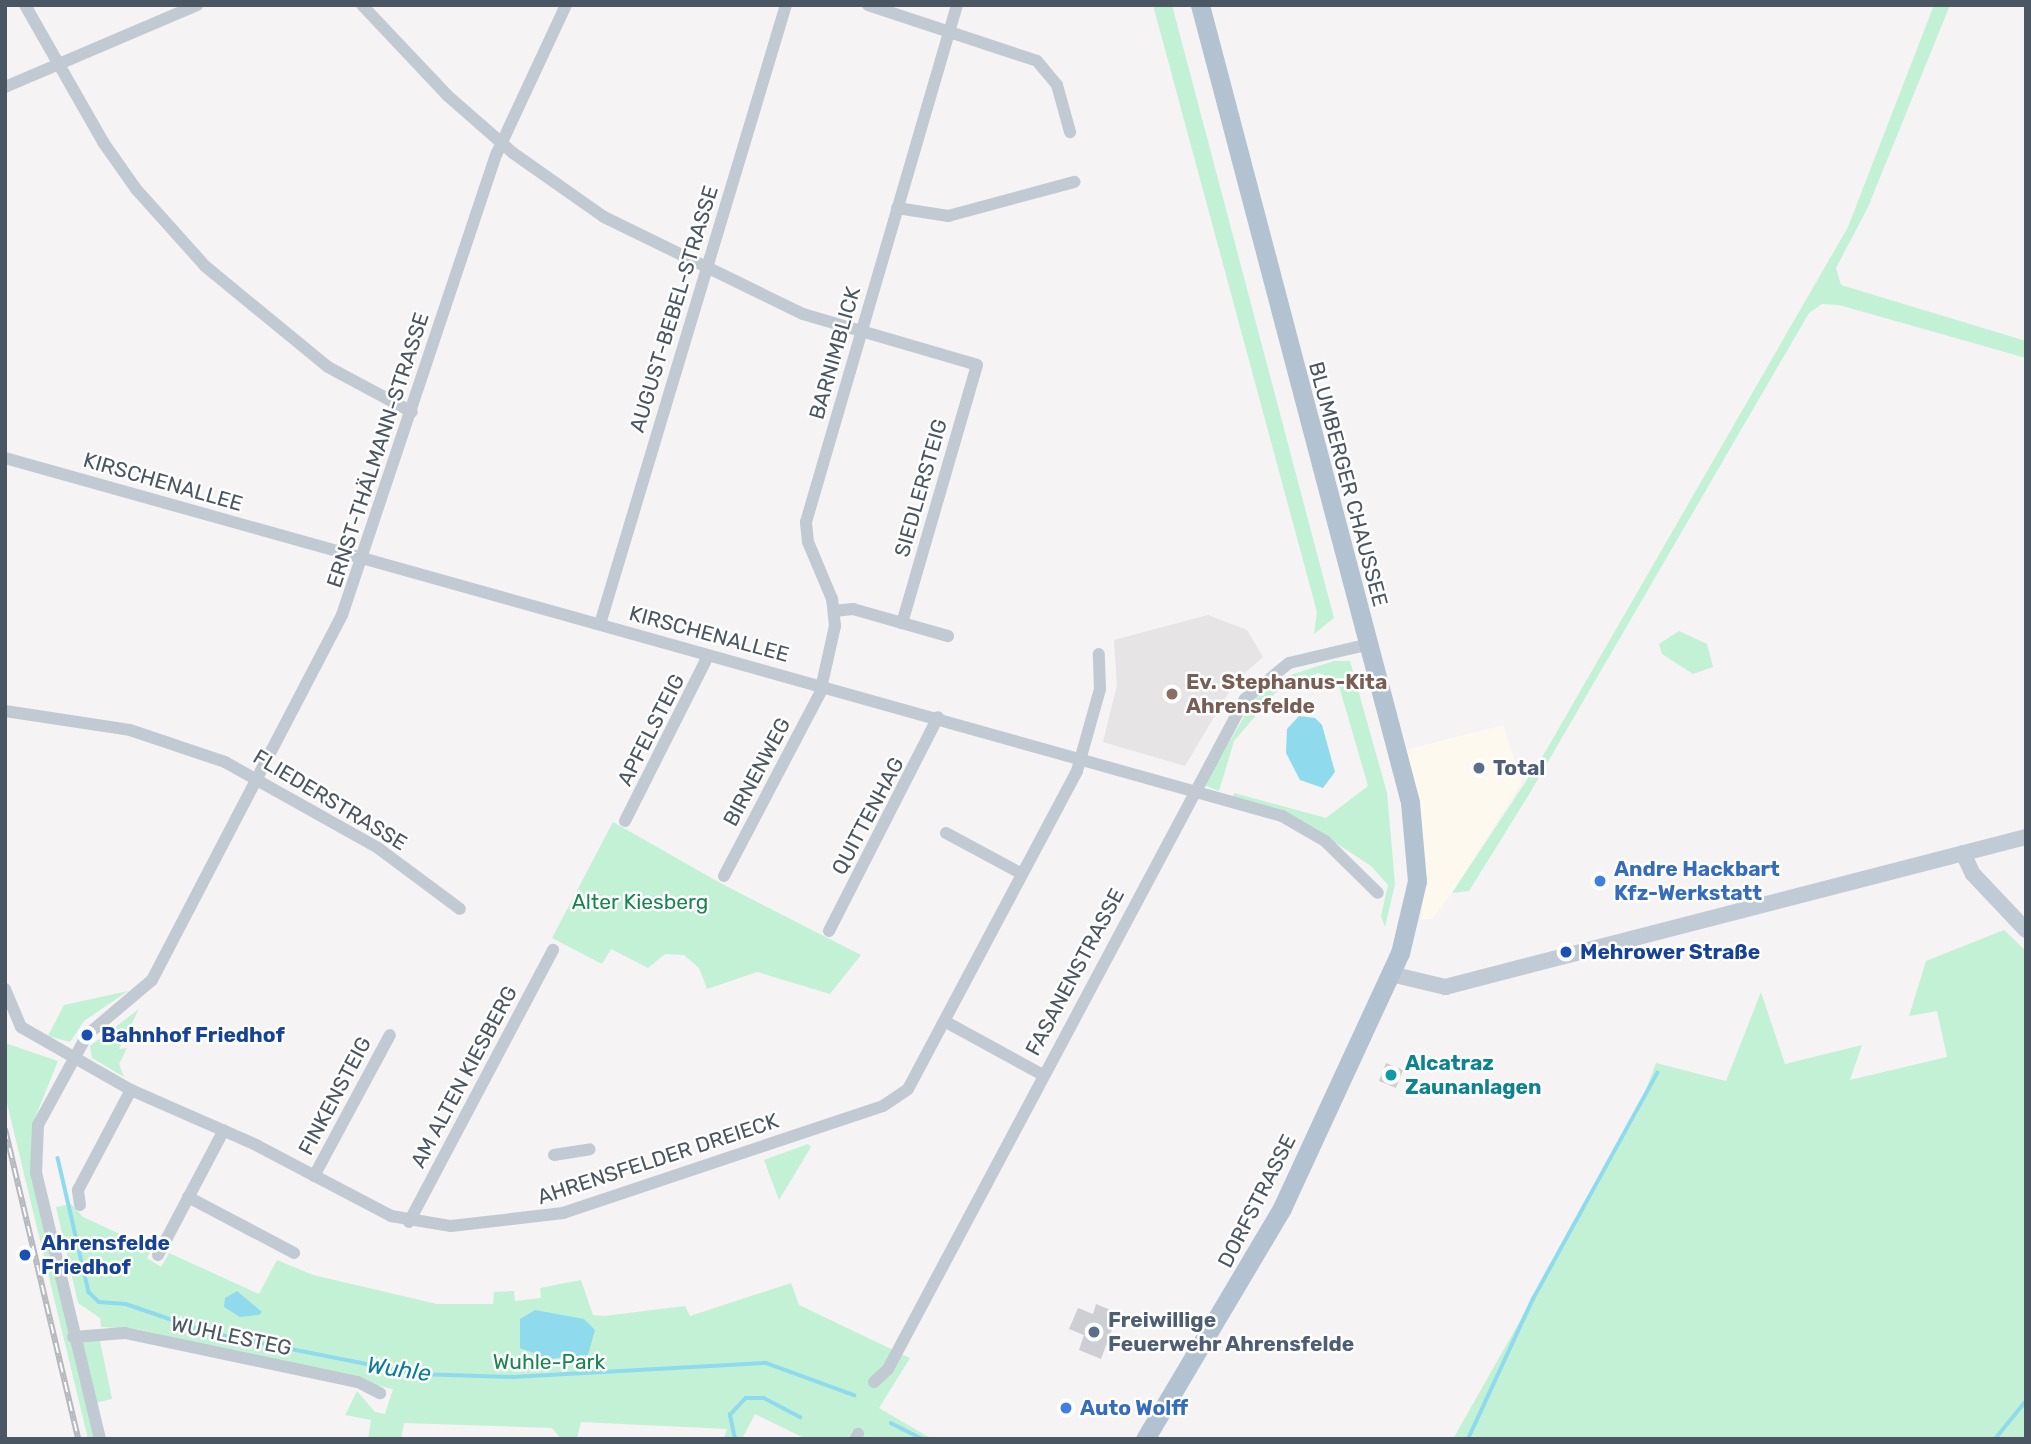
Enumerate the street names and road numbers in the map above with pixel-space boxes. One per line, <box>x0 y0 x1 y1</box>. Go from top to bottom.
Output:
street label: AUGUST-BEBEL-STRASSE <box>624 183 724 435</box>
street label: BARNIMBLICK <box>804 284 866 422</box>
street label: ERNST-THÄLMANN-STRASSE <box>322 309 434 591</box>
street label: BLUMBERGER CHAUSSEE <box>1303 359 1393 609</box>
street label: SIEDLERSTEIG <box>889 416 953 560</box>
street label: KIRSCHENALLEE <box>80 447 246 517</box>
street label: KIRSCHENALLEE <box>626 601 792 667</box>
street label: APFELSTEIG <box>612 670 690 790</box>
street label: BIRNENWEG <box>718 713 796 831</box>
street label: FLIEDERSTRASSE <box>249 744 411 856</box>
street label: QUITTENHAG <box>826 753 910 879</box>
street label: FASANENSTRASSE <box>1020 884 1130 1060</box>
street label: AM ALTEN KIESBERG <box>405 982 523 1172</box>
street label: FINKENSTEIG <box>293 1033 377 1159</box>
street label: AHRENSFELDER DREIECK <box>534 1108 782 1210</box>
street label: DORFSTRASSE <box>1213 1130 1301 1272</box>
street label: WUHLESTEG <box>168 1311 294 1361</box>

